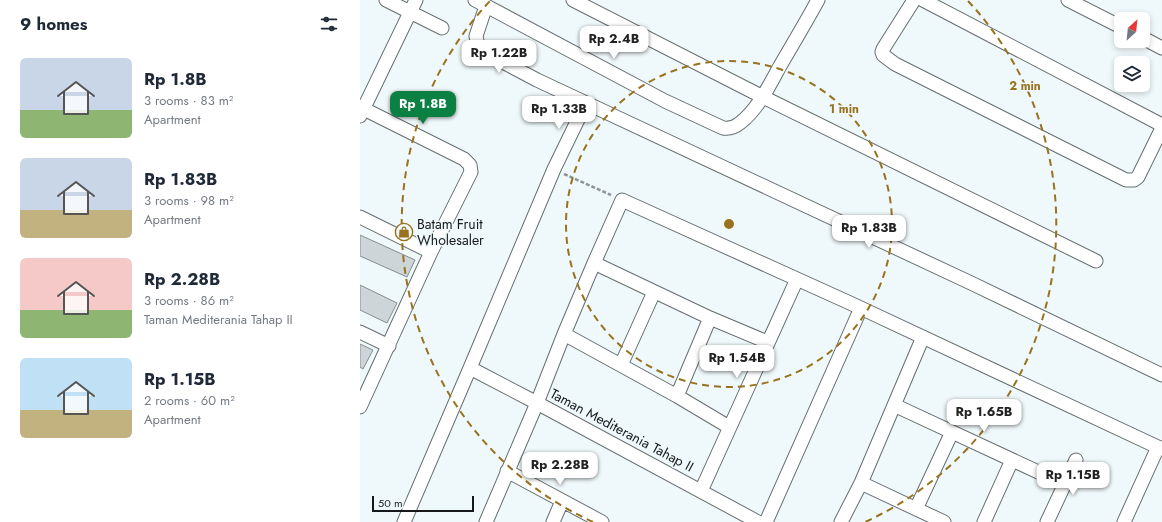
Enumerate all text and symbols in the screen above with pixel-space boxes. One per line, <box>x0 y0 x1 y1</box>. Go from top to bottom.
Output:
text: 9 homes <box>20 12 88 36</box>
north arrow <box>1114 12 1150 48</box>
map controls <box>1114 12 1150 92</box>
icon: filters <box>318 13 340 35</box>
pin: Rp 2.4B <box>577 26 651 60</box>
text: Rp 2.4B <box>589 29 639 48</box>
pin: Rp 1.22B <box>458 40 540 74</box>
text: Rp 1.22B <box>471 43 527 62</box>
button: layers <box>1114 56 1150 92</box>
text: Rp 1.8B <box>144 67 207 91</box>
icon: home <box>52 74 100 122</box>
text: 2 min <box>1009 77 1041 95</box>
text: 3 rooms · 83 m² <box>144 91 233 110</box>
pin: Rp 1.8B <box>386 91 460 125</box>
text: Rp 1.8B <box>399 94 447 113</box>
pin: Rp 1.33B <box>518 96 600 130</box>
text: Rp 1.33B <box>531 99 587 118</box>
text: 1 min <box>829 100 859 118</box>
text: Apartment <box>144 110 201 129</box>
text: Rp 1.83B <box>144 167 217 191</box>
icon: home <box>52 174 100 222</box>
text: 3 rooms · 98 m² <box>144 191 234 210</box>
text: Apartment <box>144 210 201 229</box>
place label: Batam Fruit Wholesaler <box>417 214 484 250</box>
pin: Rp 1.83B <box>828 215 910 249</box>
centre of rings <box>722 217 736 231</box>
text: Rp 1.83B <box>841 218 897 237</box>
shop icon: Batam Fruit Wholesaler <box>394 222 414 242</box>
text: Rp 2.28B <box>144 267 220 291</box>
icon: home <box>52 274 100 322</box>
text: 3 rooms · 86 m² <box>144 291 234 310</box>
text: Taman Mediterania Tahap II <box>144 310 293 329</box>
pin: Rp 1.54B <box>696 345 778 379</box>
text: Rp 1.54B <box>708 348 766 367</box>
text: Rp 1.15B <box>144 367 216 391</box>
icon: home <box>52 374 100 422</box>
street label: Taman Mediterania Tahap II <box>547 384 697 476</box>
text: 2 rooms · 60 m² <box>144 391 235 410</box>
pin: Rp 1.65B <box>943 399 1025 433</box>
text: Rp 1.65B <box>956 402 1012 421</box>
text: Apartment <box>144 410 201 429</box>
pin: Rp 2.28B <box>519 452 601 486</box>
text: Rp 2.28B <box>531 455 589 474</box>
pin: Rp 1.15B <box>1032 462 1114 496</box>
text: Rp 1.15B <box>1046 465 1100 484</box>
scale bar <box>372 494 474 513</box>
text: 50 m <box>378 495 403 511</box>

